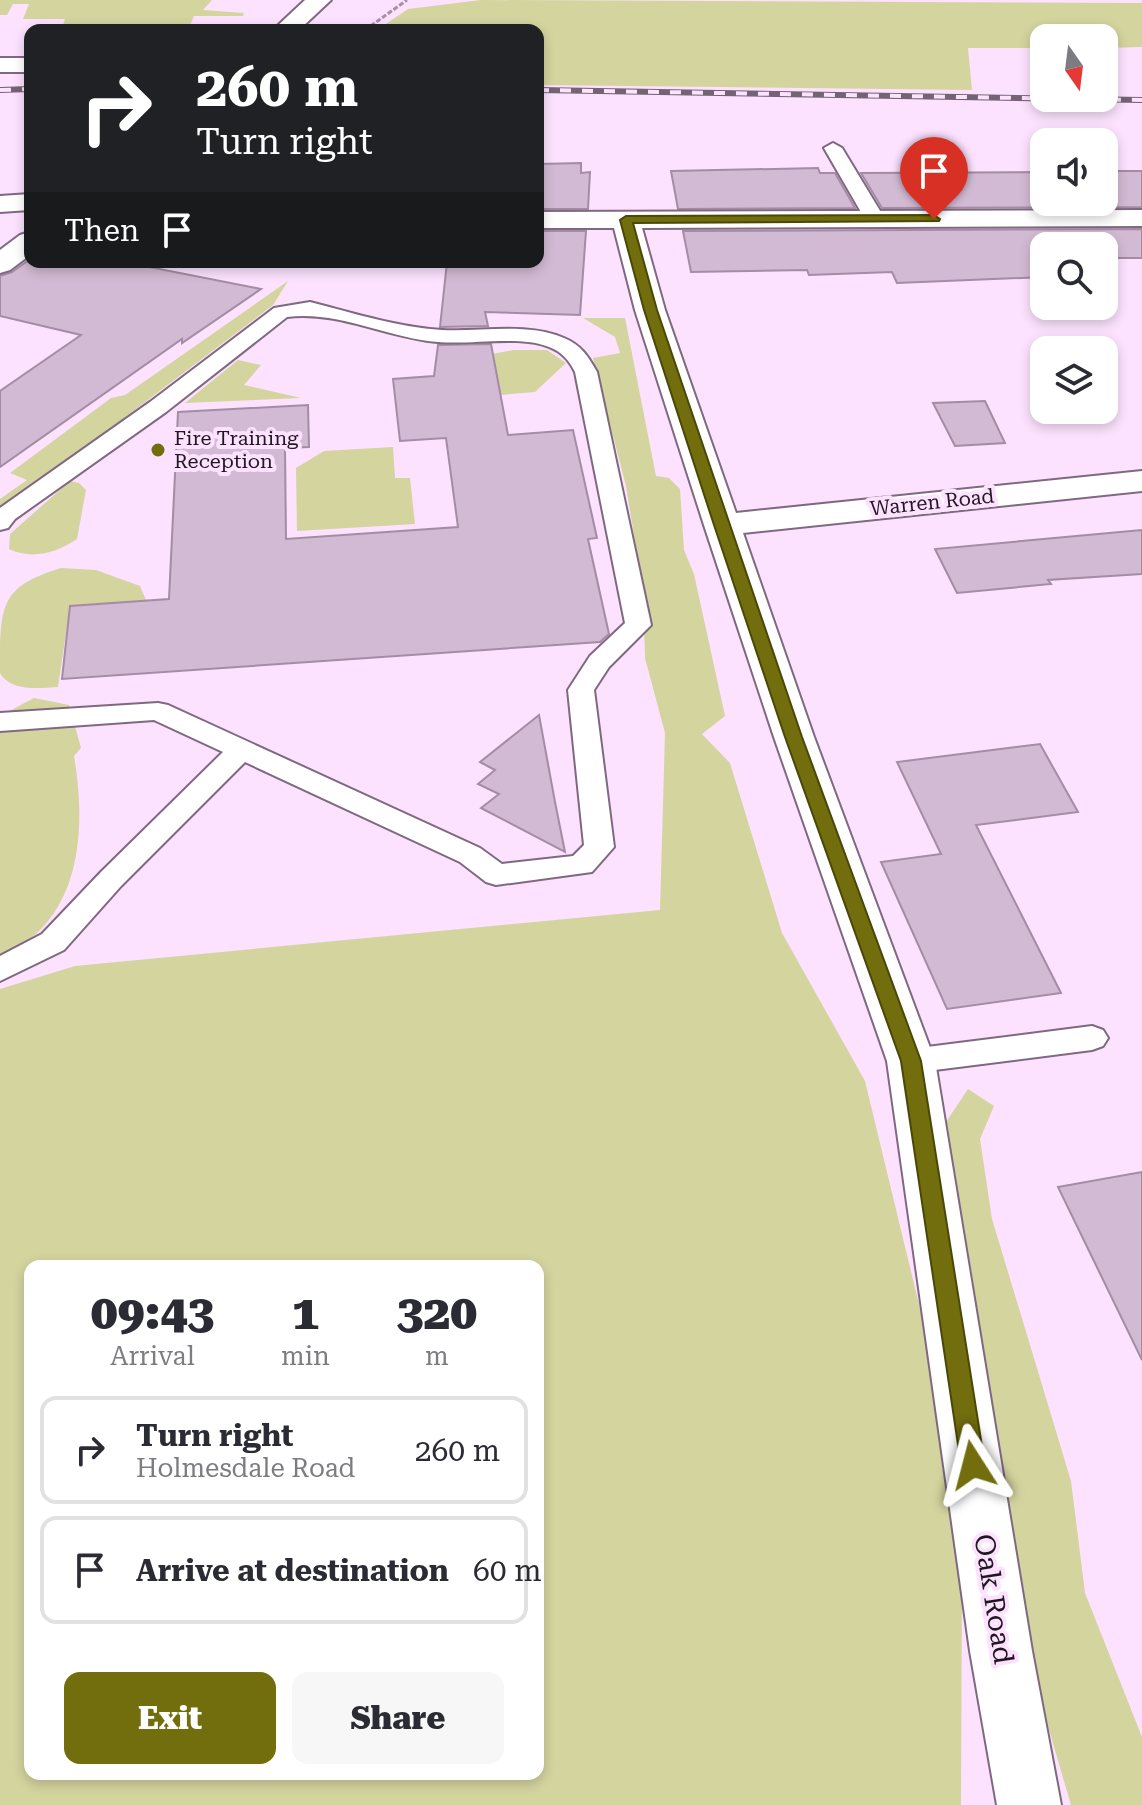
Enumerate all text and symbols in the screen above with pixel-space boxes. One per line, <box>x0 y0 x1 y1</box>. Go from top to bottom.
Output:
north arrow <box>1030 24 1118 112</box>
map controls <box>1030 24 1118 424</box>
text: 260 m <box>196 54 358 120</box>
icon: right <box>64 56 168 160</box>
text: Turn right <box>196 121 373 163</box>
button: sound <box>1030 128 1118 216</box>
pin <box>900 137 968 219</box>
icon: arrive <box>912 149 956 193</box>
icon: arrive <box>155 208 199 252</box>
text: Then <box>64 213 139 248</box>
button: search <box>1030 232 1118 320</box>
button: layers <box>1030 336 1118 424</box>
place label: Fire Training Reception <box>174 426 299 473</box>
marker: Fire Training Reception <box>149 441 167 459</box>
street label: Warren Road <box>869 484 995 520</box>
text: 09:43 <box>91 1285 214 1341</box>
text: 1 <box>292 1285 319 1341</box>
text: 320 <box>397 1285 477 1341</box>
text: Arrival <box>110 1341 195 1371</box>
text: min <box>281 1341 330 1371</box>
text: m <box>425 1341 449 1371</box>
text: Turn right <box>136 1418 293 1453</box>
position arrow <box>931 1423 1015 1507</box>
icon: right <box>68 1428 112 1472</box>
text: 260 m <box>415 1433 500 1468</box>
text: Holmesdale Road <box>136 1453 355 1483</box>
street label: Oak Road <box>967 1532 1021 1666</box>
icon: arrive <box>68 1548 112 1592</box>
text: Arrive at destination <box>136 1553 449 1588</box>
text: 60 m <box>473 1553 542 1588</box>
button: Exit <box>64 1672 276 1764</box>
button: Share <box>292 1672 504 1764</box>

